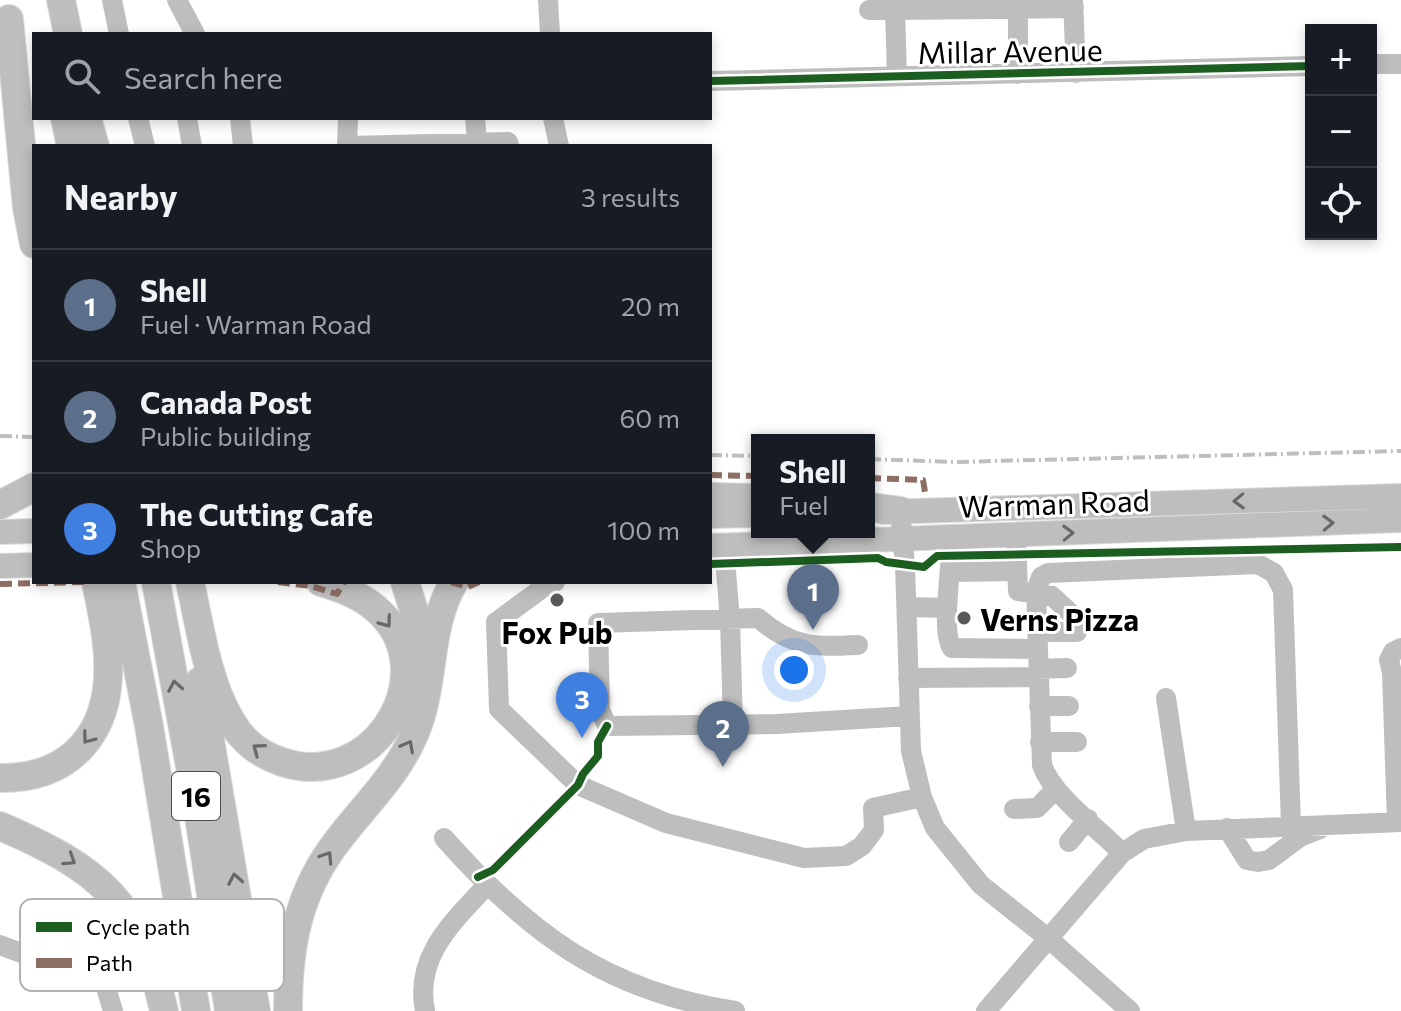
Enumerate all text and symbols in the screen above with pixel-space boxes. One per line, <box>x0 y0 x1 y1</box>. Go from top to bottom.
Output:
map controls <box>1305 24 1377 240</box>
button: + <box>1305 24 1377 96</box>
street label: Millar Avenue <box>917 30 1103 70</box>
search box <box>32 32 712 120</box>
icon: search <box>60 54 104 98</box>
text: Search here <box>124 58 283 95</box>
button: − <box>1305 96 1377 168</box>
button: locate <box>1305 168 1377 240</box>
text: Nearby <box>64 175 178 217</box>
text: 3 results <box>581 181 680 212</box>
text: Shell <box>140 271 208 308</box>
text: 1 <box>84 290 96 321</box>
text: 20 m <box>621 290 680 321</box>
text: Fuel · Warman Road <box>140 308 371 339</box>
text: Canada Post <box>140 383 312 420</box>
text: 2 <box>83 402 97 433</box>
text: 60 m <box>620 402 680 433</box>
text: Public building <box>140 420 311 451</box>
popup <box>751 434 875 538</box>
text: Shell <box>779 452 847 489</box>
street label: Warman Road <box>958 480 1150 524</box>
text: Fuel <box>779 489 829 520</box>
one-way arrow <box>1232 492 1245 509</box>
text: The Cutting Cafe <box>140 495 373 532</box>
text: 3 <box>82 514 98 545</box>
text: 100 m <box>607 514 680 545</box>
one-way arrow <box>1322 514 1335 531</box>
one-way arrow <box>1062 525 1075 542</box>
text: Shop <box>140 532 201 563</box>
pin: 1 <box>787 564 839 630</box>
marker: Fox Pub <box>548 591 566 609</box>
place label: Verns Pizza <box>980 600 1139 637</box>
marker: Verns Pizza <box>955 609 973 627</box>
one-way arrow <box>376 613 391 627</box>
place label: Fox Pub <box>501 613 613 650</box>
your location <box>774 650 814 690</box>
pin: 3 <box>556 672 608 738</box>
one-way arrow <box>168 679 185 692</box>
pin: 2 <box>697 701 749 767</box>
one-way arrow <box>83 729 97 744</box>
one-way arrow <box>399 739 414 754</box>
one-way arrow <box>252 744 267 759</box>
road number: 16 <box>172 772 220 820</box>
one-way arrow <box>61 850 76 865</box>
one-way arrow <box>317 851 332 866</box>
one-way arrow <box>228 872 245 885</box>
legend <box>20 899 284 991</box>
text: Cycle path <box>86 913 190 940</box>
text: Path <box>86 949 133 976</box>

